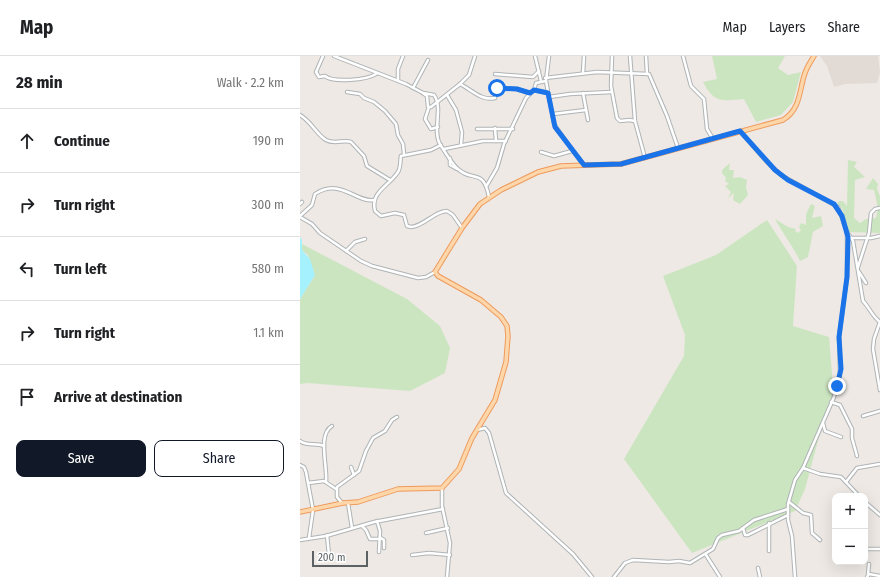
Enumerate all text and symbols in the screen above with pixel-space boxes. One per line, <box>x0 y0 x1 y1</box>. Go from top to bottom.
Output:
text: Map <box>20 16 53 39</box>
text: Map <box>723 19 747 36</box>
text: Layers <box>769 19 805 36</box>
text: Share <box>827 19 860 36</box>
text: 28 min <box>16 72 63 93</box>
text: Walk · 2.2 km <box>217 75 284 90</box>
route start <box>488 79 506 97</box>
icon: ahead <box>16 130 38 152</box>
text: Continue <box>54 132 110 150</box>
text: 190 m <box>253 133 284 148</box>
icon: right <box>16 194 38 216</box>
text: Turn right <box>54 196 115 214</box>
text: 300 m <box>252 197 284 212</box>
icon: left <box>16 258 38 280</box>
text: Turn left <box>54 260 107 278</box>
text: 580 m <box>252 261 284 276</box>
icon: right <box>16 322 38 344</box>
text: Turn right <box>54 324 115 342</box>
text: 1.1 km <box>253 325 284 340</box>
route end <box>828 377 846 395</box>
icon: arrive <box>16 386 38 408</box>
text: Arrive at destination <box>54 388 182 406</box>
button: Save <box>16 440 146 477</box>
button: Share <box>154 440 284 477</box>
map controls <box>832 493 868 565</box>
button: + <box>832 493 868 529</box>
button: − <box>832 529 868 565</box>
scale bar <box>312 549 368 568</box>
text: 200 m <box>318 551 345 564</box>

